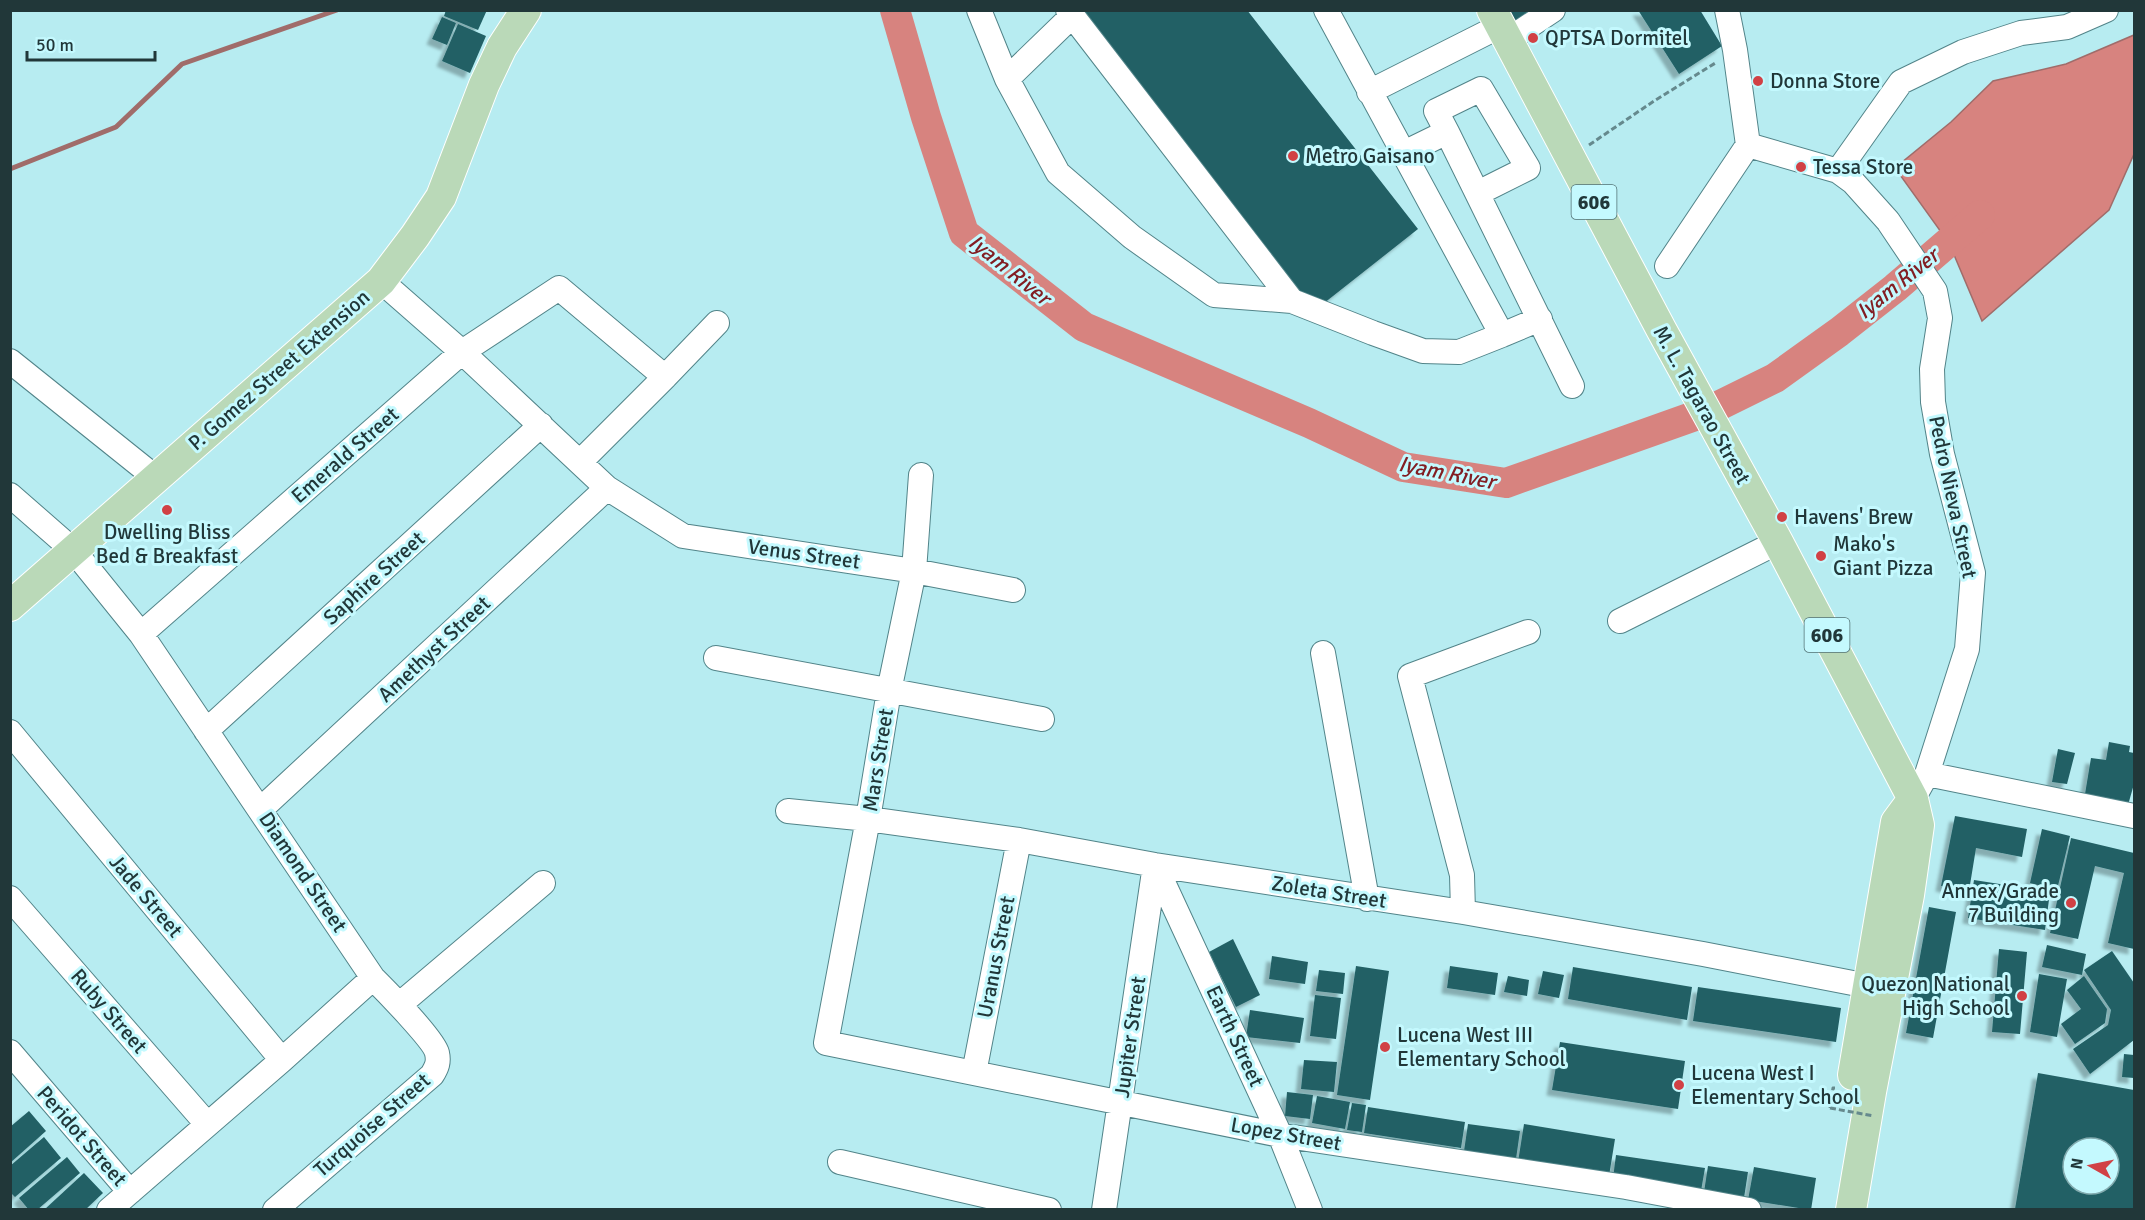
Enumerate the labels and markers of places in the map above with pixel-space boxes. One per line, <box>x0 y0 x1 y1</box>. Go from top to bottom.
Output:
place label: QPTSA Dormitel <box>1545 25 1688 51</box>
marker: QPTSA Dormitel <box>1526 31 1540 45</box>
place label: Donna Store <box>1770 68 1880 94</box>
marker: Donna Store <box>1751 74 1765 88</box>
place label: Metro Gaisano <box>1305 143 1435 169</box>
marker: Metro Gaisano <box>1286 149 1300 163</box>
place label: Tessa Store <box>1813 154 1913 180</box>
marker: Tessa Store <box>1794 160 1808 174</box>
marker: Dwelling Bliss Bed & Breakfast <box>160 503 174 517</box>
place label: Havens' Brew <box>1794 504 1913 530</box>
marker: Havens' Brew <box>1775 510 1789 524</box>
place label: Dwelling Bliss Bed & Breakfast <box>96 519 238 569</box>
place label: Mako's Giant Pizza <box>1833 531 1933 581</box>
marker: Mako's Giant Pizza <box>1814 549 1828 563</box>
place label: Annex/Grade 7 Building <box>1941 878 2059 928</box>
marker: Annex/Grade 7 Building <box>2064 896 2078 910</box>
place label: Quezon National High School <box>1861 971 2010 1021</box>
marker: Quezon National High School <box>2015 989 2029 1003</box>
place label: Lucena West III Elementary School <box>1397 1022 1566 1072</box>
marker: Lucena West III Elementary School <box>1378 1040 1392 1054</box>
place label: Lucena West I Elementary School <box>1691 1060 1860 1110</box>
marker: Lucena West I Elementary School <box>1672 1078 1686 1092</box>

